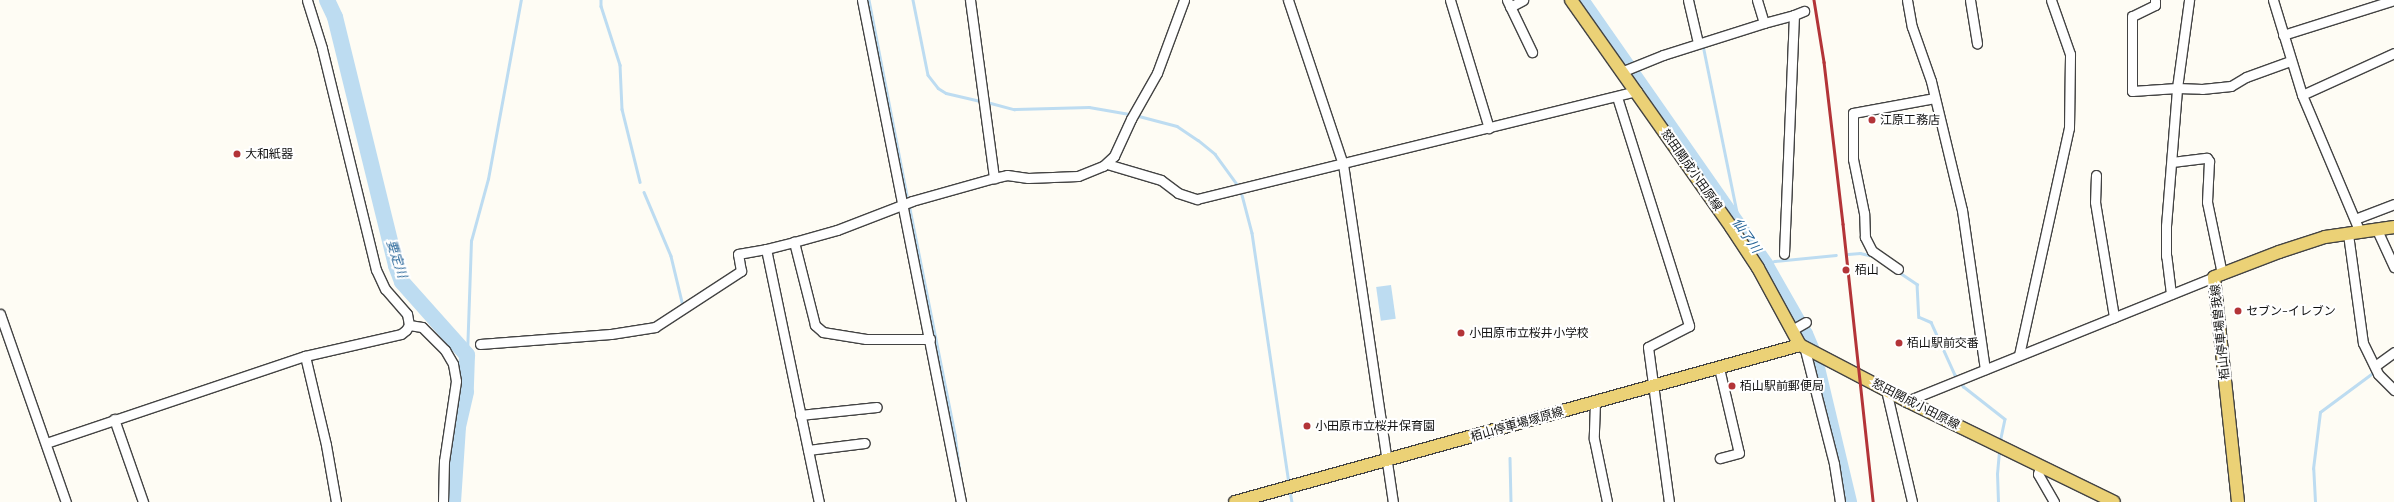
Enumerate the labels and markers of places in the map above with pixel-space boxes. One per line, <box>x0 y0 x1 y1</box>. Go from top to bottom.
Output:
place label: 江原工務店 <box>1880 113 1940 127</box>
marker: 江原工務店 <box>1867 115 1877 125</box>
place label: 大和紙器 <box>245 147 293 161</box>
marker: 大和紙器 <box>232 149 242 159</box>
place label: 栢山 <box>1855 263 1879 277</box>
marker: 栢山 <box>1840 264 1852 276</box>
place label: セブン-イレブン <box>2246 304 2336 318</box>
marker: セブン-イレブン <box>2233 306 2243 316</box>
place label: 小田原市立桜井小学校 <box>1469 326 1589 340</box>
marker: 小田原市立桜井小学校 <box>1456 328 1466 338</box>
place label: 栢山駅前交番 <box>1907 336 1979 350</box>
marker: 栢山駅前交番 <box>1894 338 1904 348</box>
place label: 栢山駅前郵便局 <box>1740 379 1824 393</box>
marker: 栢山駅前郵便局 <box>1727 381 1737 391</box>
place label: 小田原市立桜井保育園 <box>1315 419 1435 433</box>
marker: 小田原市立桜井保育園 <box>1302 421 1312 431</box>

